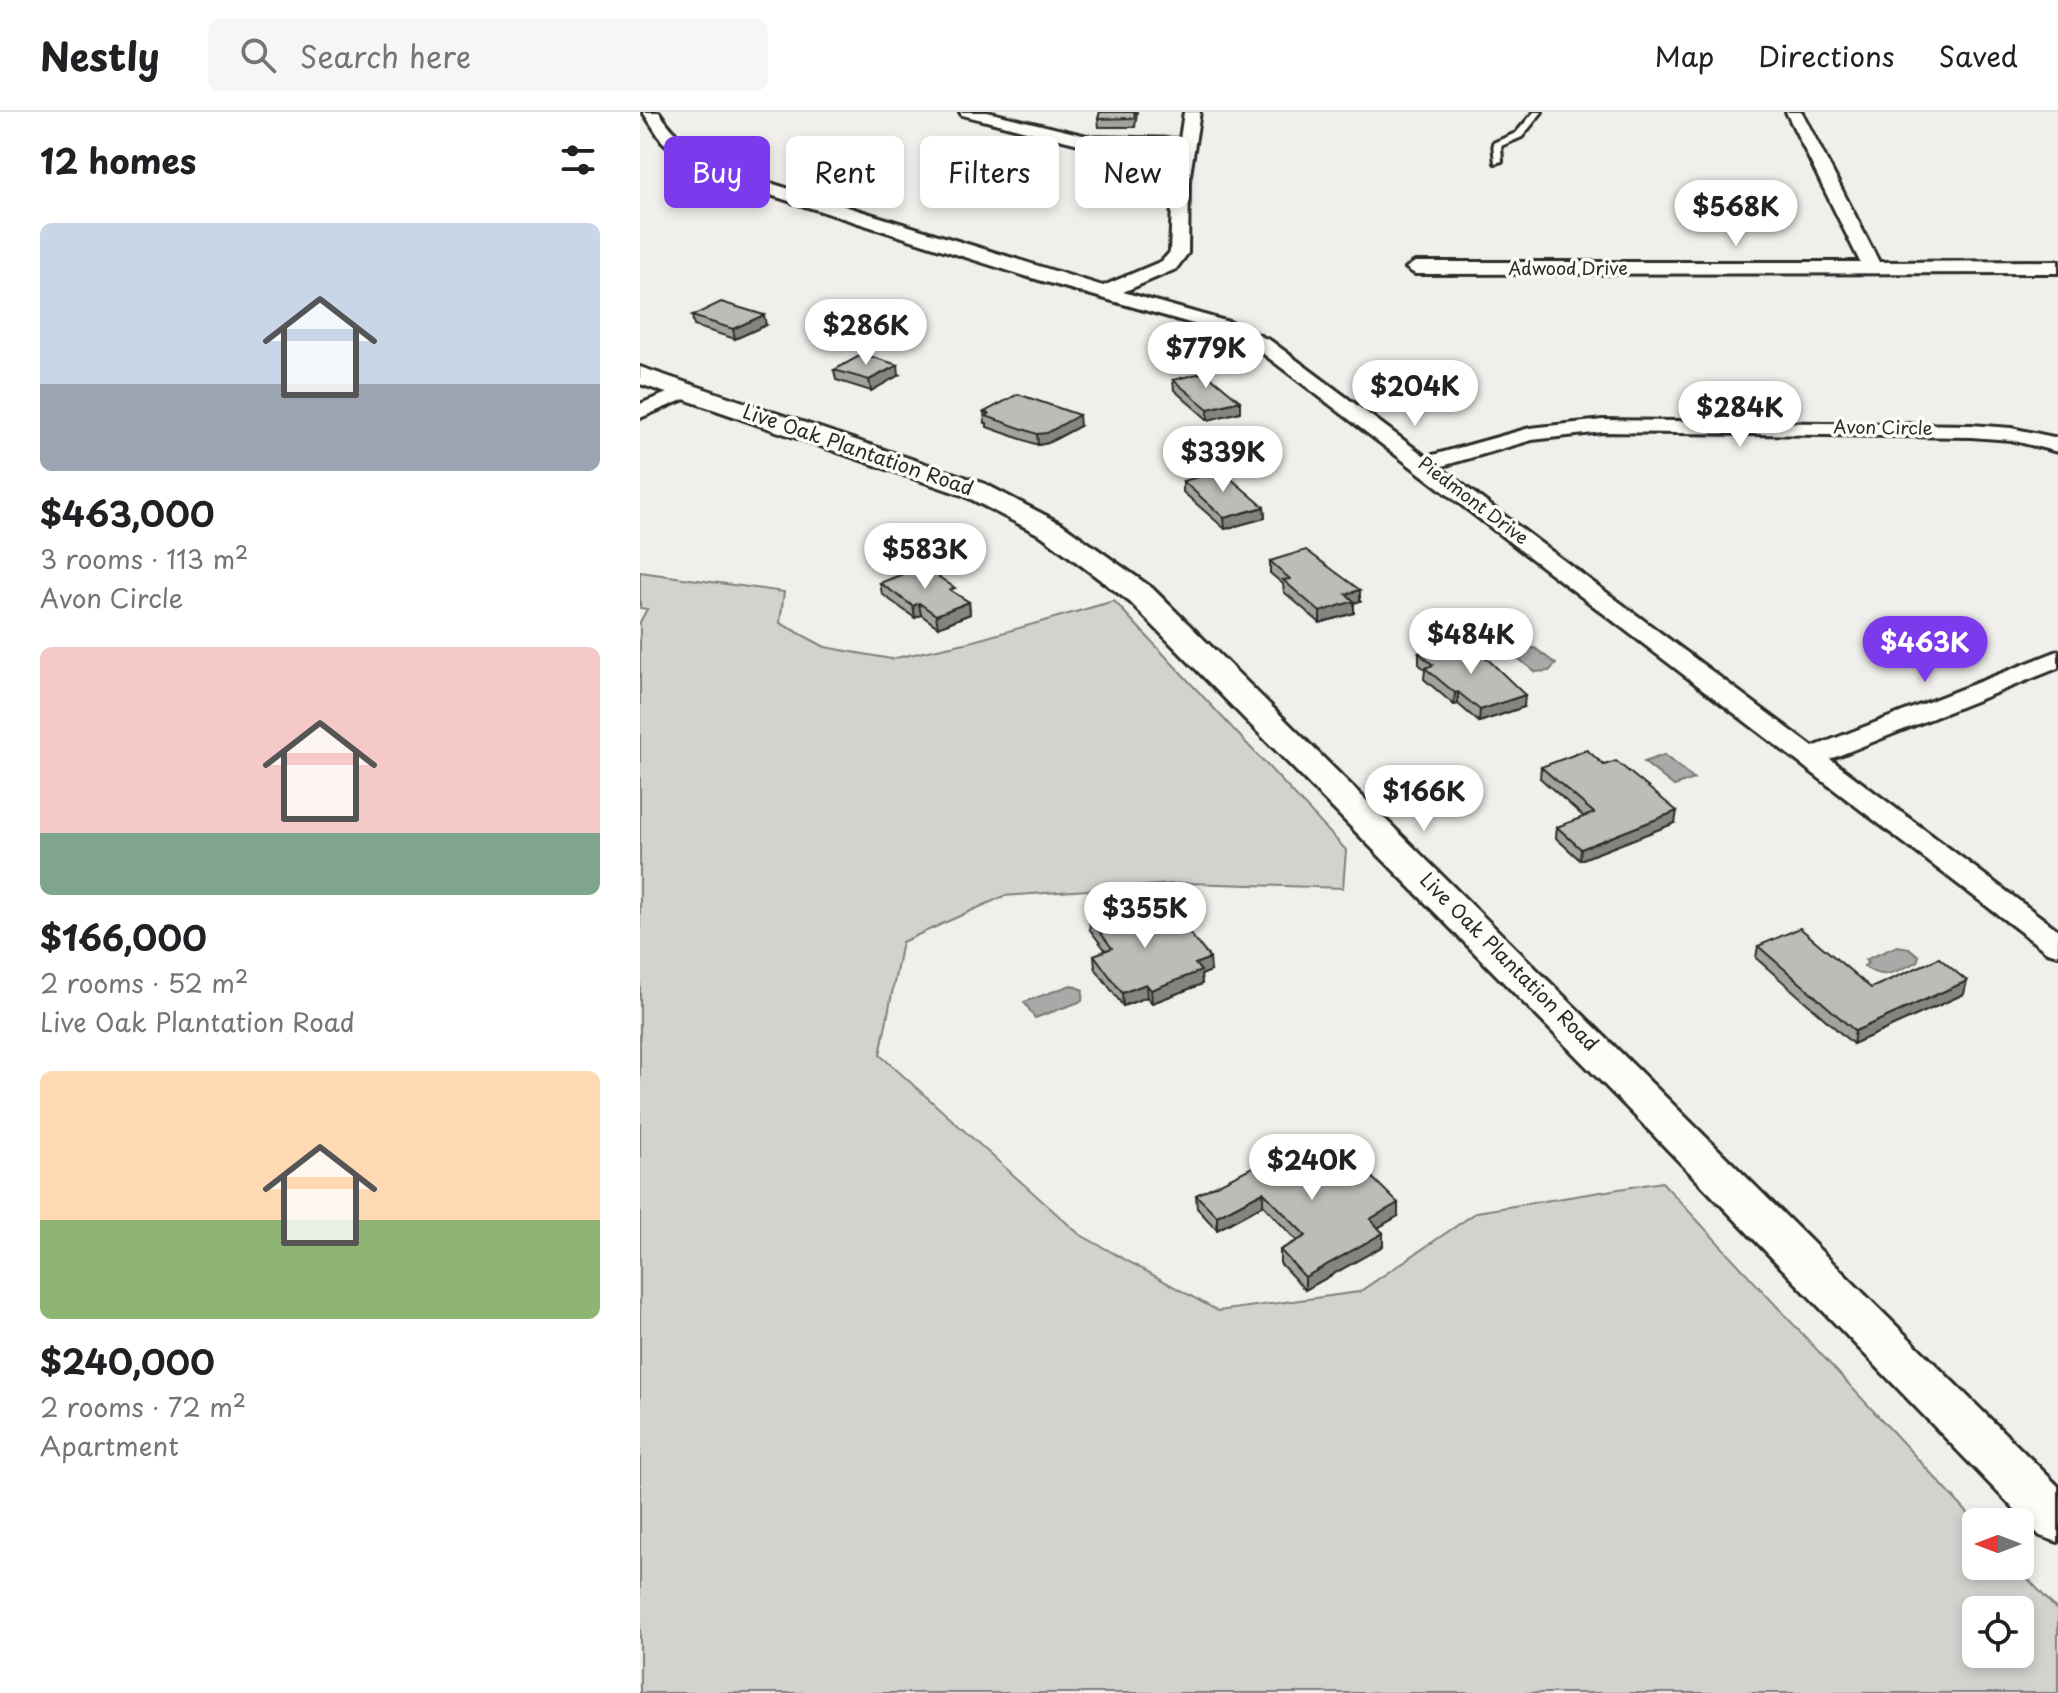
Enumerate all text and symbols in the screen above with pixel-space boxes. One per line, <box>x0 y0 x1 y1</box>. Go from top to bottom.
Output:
search box <box>208 19 768 91</box>
text: Nestly <box>40 27 160 84</box>
icon: search <box>236 33 280 77</box>
text: Search here <box>300 33 471 78</box>
text: Map <box>1655 34 1714 77</box>
text: Directions <box>1758 34 1895 77</box>
text: Saved <box>1939 34 2018 77</box>
text: 12 homes <box>40 134 196 186</box>
chip: Buy <box>664 136 770 208</box>
chip: Rent <box>786 136 904 208</box>
chip: Filters <box>920 136 1059 208</box>
chip: New <box>1075 136 1189 208</box>
icon: filters <box>556 138 600 182</box>
pin: $568K <box>1680 180 1792 248</box>
text: $568K <box>1693 186 1779 225</box>
street label: Adwood Drive <box>1508 254 1628 281</box>
icon: home <box>248 275 392 419</box>
pin: $286K <box>810 299 922 367</box>
text: $286K <box>823 305 909 344</box>
pin: $779K <box>1150 322 1262 390</box>
text: $779K <box>1166 328 1246 367</box>
pin: $204K <box>1359 360 1471 428</box>
text: $204K <box>1370 366 1460 405</box>
pin: $284K <box>1684 381 1796 449</box>
text: $284K <box>1696 387 1784 426</box>
street label: Live Oak Plantation Road <box>739 395 978 503</box>
street label: Avon Circle <box>1833 412 1933 441</box>
pin: $339K <box>1167 426 1279 494</box>
text: $339K <box>1181 432 1265 471</box>
street label: Piedmont Drive <box>1413 449 1535 550</box>
text: $463,000 <box>40 487 215 539</box>
pin: $583K <box>869 523 981 591</box>
text: $583K <box>882 529 968 568</box>
text: 3 rooms · 113 m² <box>40 539 248 578</box>
text: Avon Circle <box>40 578 183 617</box>
pin: $484K <box>1415 608 1527 676</box>
text: $484K <box>1427 614 1515 653</box>
pin: $463K <box>1869 616 1981 684</box>
text: $463K <box>1881 622 1969 661</box>
icon: home <box>248 699 392 843</box>
pin: $166K <box>1368 765 1480 833</box>
text: $166K <box>1383 771 1465 810</box>
street label: Live Oak Plantation Road <box>1413 865 1606 1058</box>
pin: $355K <box>1089 882 1201 950</box>
text: $355K <box>1102 888 1188 927</box>
text: $166,000 <box>40 911 207 963</box>
text: 2 rooms · 52 m² <box>40 963 248 1002</box>
text: Live Oak Plantation Road <box>40 1002 355 1041</box>
icon: home <box>248 1123 392 1267</box>
pin: $240K <box>1256 1134 1368 1202</box>
text: $240K <box>1267 1140 1357 1179</box>
text: $240,000 <box>40 1335 215 1387</box>
text: 2 rooms · 72 m² <box>40 1387 246 1426</box>
text: Apartment <box>40 1426 179 1465</box>
north arrow <box>1962 1508 2034 1580</box>
map controls <box>1962 1508 2034 1668</box>
button: locate <box>1962 1596 2034 1668</box>

